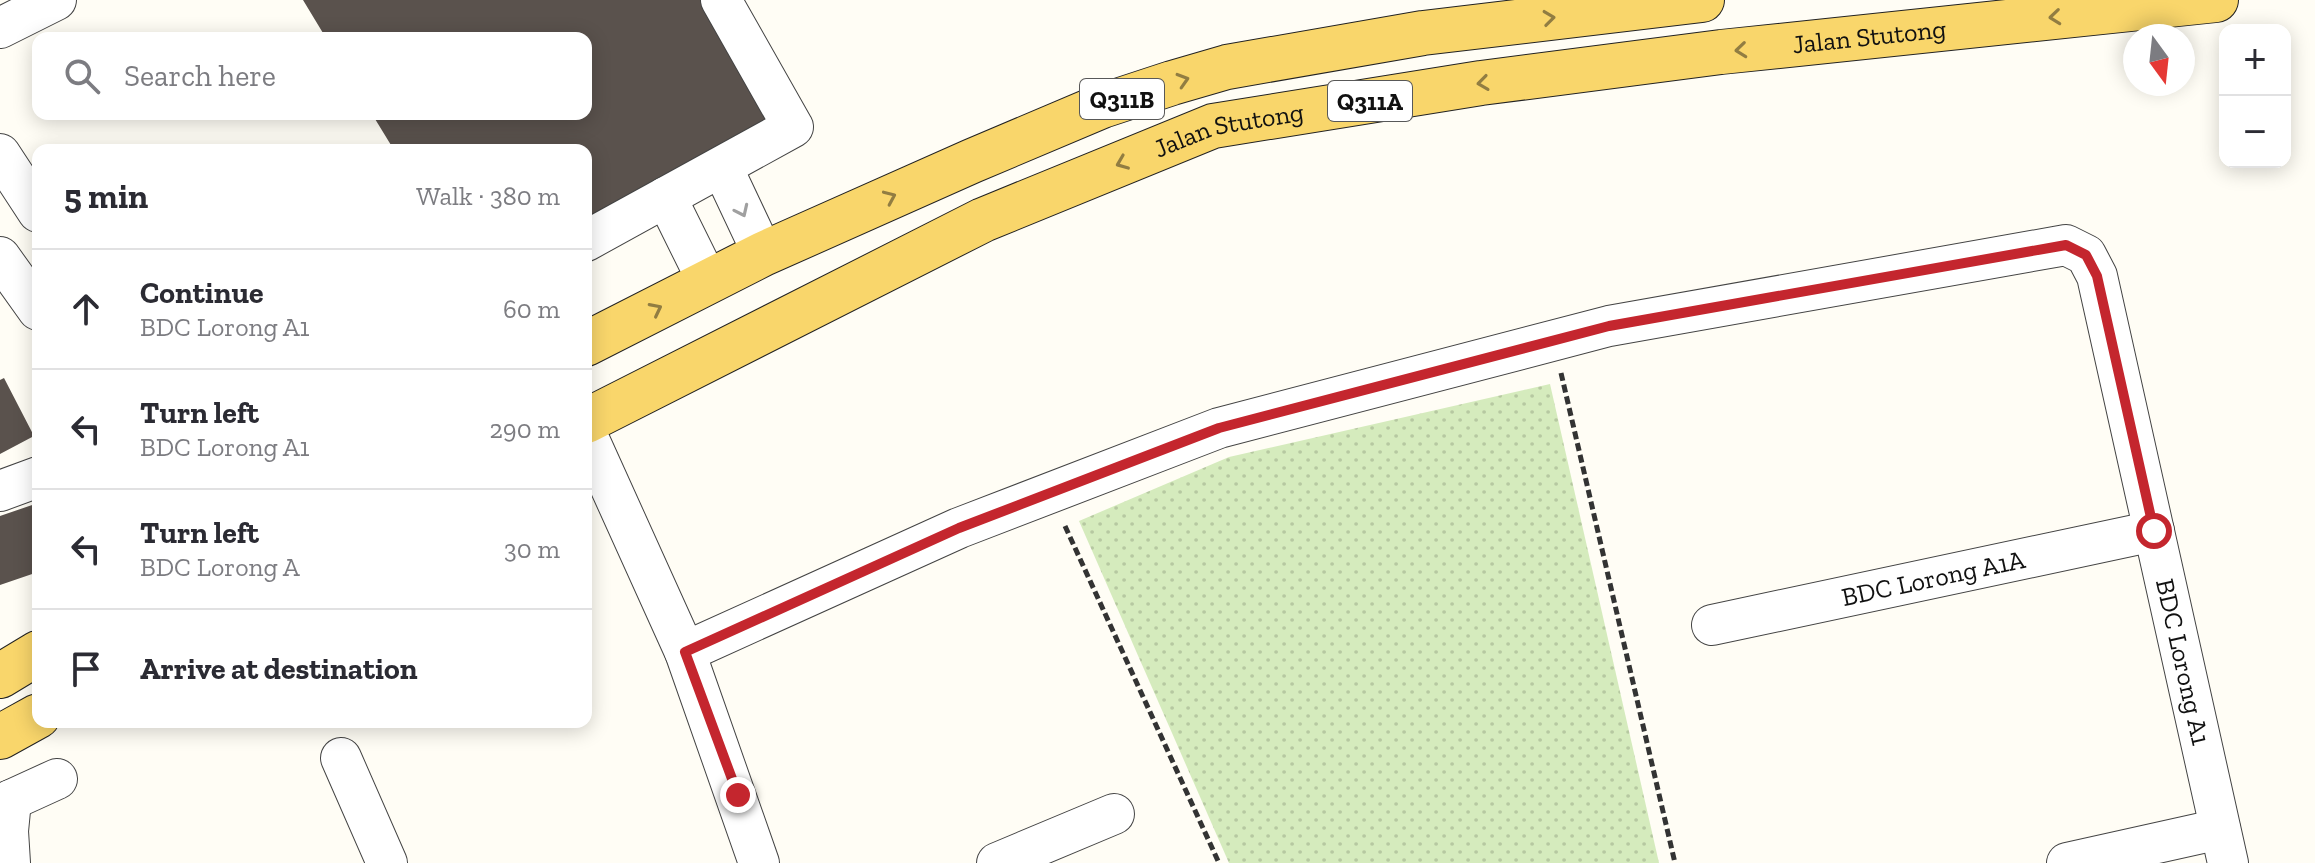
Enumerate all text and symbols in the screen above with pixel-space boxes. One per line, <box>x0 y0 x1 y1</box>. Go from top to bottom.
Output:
one-way arrow <box>2048 8 2061 25</box>
one-way arrow <box>1543 9 1556 26</box>
street label: Jalan Stutong <box>1791 12 1948 60</box>
north arrow <box>2123 24 2195 96</box>
map controls <box>2219 24 2291 168</box>
button: + <box>2219 24 2291 96</box>
search box <box>32 32 592 120</box>
one-way arrow <box>1734 41 1747 58</box>
icon: search <box>60 54 104 98</box>
text: Search here <box>124 58 276 94</box>
one-way arrow <box>1176 73 1190 89</box>
one-way arrow <box>1476 74 1490 91</box>
road number: Q311B <box>1080 79 1164 119</box>
road number: Q311A <box>1328 81 1412 121</box>
street label: Jalan Stutong <box>1149 96 1306 164</box>
button: − <box>2219 96 2291 168</box>
one-way arrow <box>1116 154 1130 170</box>
text: 5 min <box>64 176 148 217</box>
text: Walk · 380 m <box>416 180 560 212</box>
one-way arrow <box>882 191 896 207</box>
one-way arrow <box>732 202 748 217</box>
text: Continue <box>140 275 264 311</box>
icon: ahead <box>64 287 108 331</box>
text: 60 m <box>503 293 560 325</box>
one-way arrow <box>647 303 662 319</box>
text: BDC Lorong A1 <box>140 311 310 343</box>
text: Turn left <box>140 395 259 431</box>
icon: left <box>64 407 108 451</box>
text: 290 m <box>489 413 560 445</box>
text: BDC Lorong A1 <box>140 431 310 463</box>
route start <box>2136 513 2172 549</box>
text: Turn left <box>140 515 259 551</box>
icon: left <box>64 527 108 571</box>
text: 30 m <box>504 533 560 565</box>
street label: BDC Lorong A1A <box>1838 543 2029 613</box>
text: BDC Lorong A <box>140 551 300 583</box>
street label: BDC Lorong A1 <box>2149 576 2217 748</box>
icon: arrive <box>64 647 108 691</box>
text: Arrive at destination <box>140 651 417 687</box>
route end <box>720 777 756 813</box>

